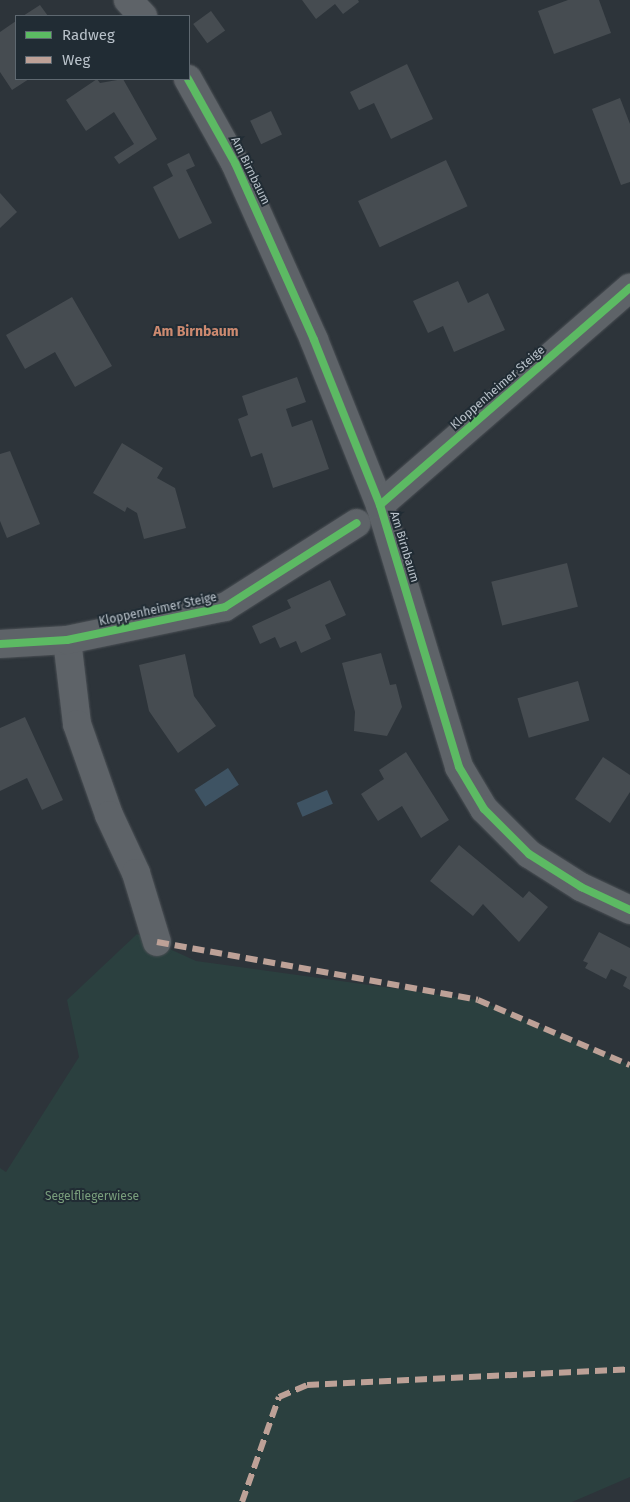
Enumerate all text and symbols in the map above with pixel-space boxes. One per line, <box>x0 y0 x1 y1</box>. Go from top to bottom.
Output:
legend <box>15 15 190 80</box>
text: Radweg <box>62 26 115 44</box>
text: Weg <box>62 51 90 69</box>
street label: Am Birnbaum <box>227 135 273 207</box>
district label: Am Birnbaum <box>153 324 239 340</box>
street label: Kloppenheimer Steige <box>448 343 548 433</box>
street label: Am Birnbaum <box>386 510 422 584</box>
street label: Kloppenheimer Steige <box>98 590 218 630</box>
park label: Segelfliegerwiese <box>45 1190 139 1204</box>

